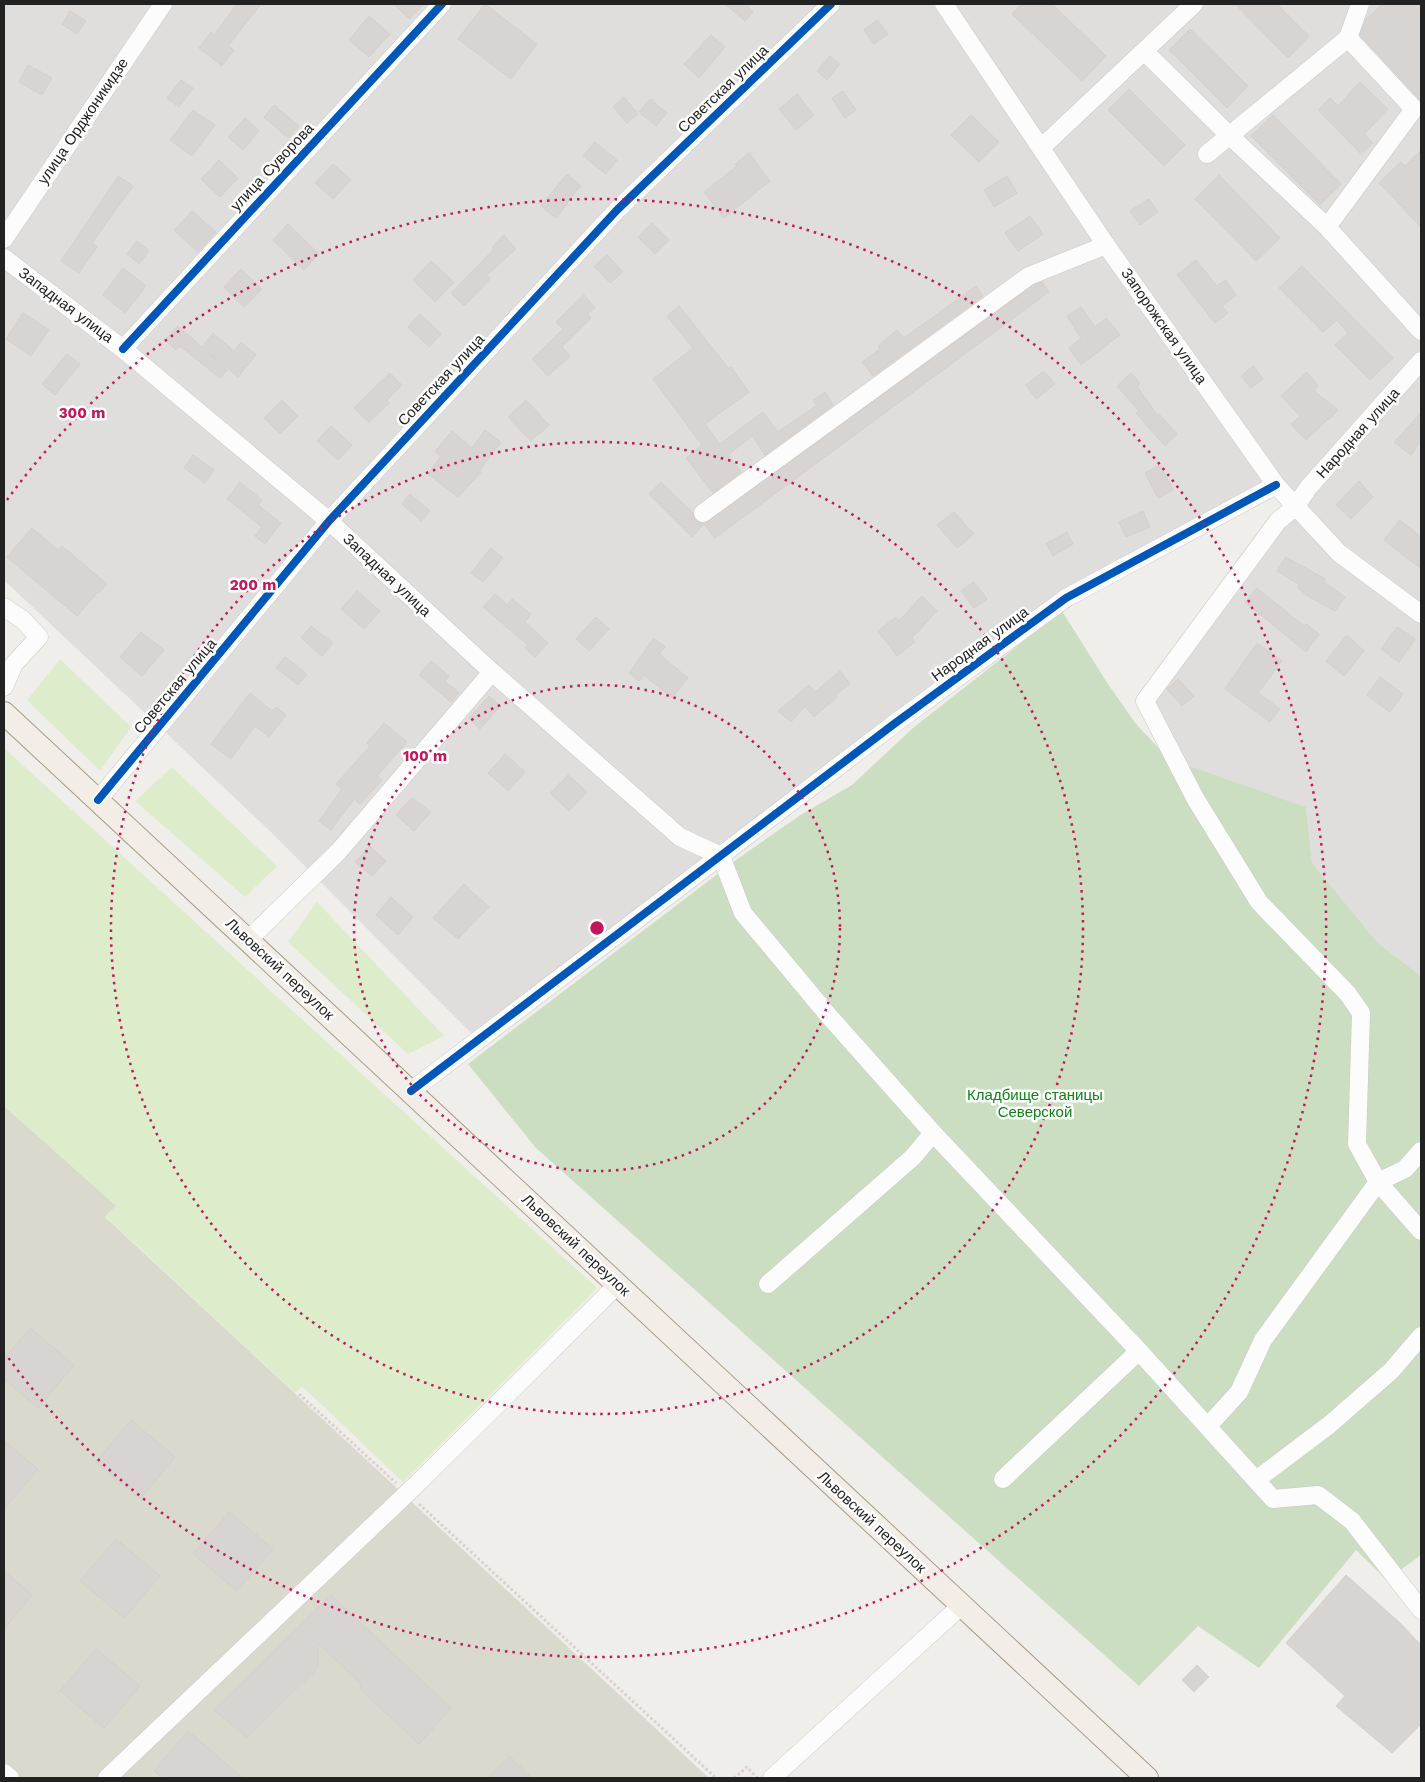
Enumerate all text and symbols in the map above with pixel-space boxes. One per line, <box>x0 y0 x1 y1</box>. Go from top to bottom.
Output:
street label: Советская улица <box>674 41 772 137</box>
street label: улица Орджоникидзе <box>34 54 132 188</box>
street label: улица Суворова <box>227 119 318 215</box>
street label: Западная улица <box>15 264 117 347</box>
street label: Запорожская улица <box>1117 264 1211 388</box>
street label: Советская улица <box>394 330 489 430</box>
street label: Народная улица <box>1313 384 1404 482</box>
text: 300 m <box>59 404 105 422</box>
street label: Западная улица <box>339 530 435 621</box>
text: 200 m <box>230 576 276 594</box>
street label: Народная улица <box>928 602 1032 685</box>
street label: Советская улица <box>130 634 220 737</box>
text: 100 m <box>403 747 447 765</box>
street label: Львовский переулок <box>222 914 338 1024</box>
centre of rings <box>588 919 606 937</box>
park label: Кладбище станицы Северской <box>967 1086 1103 1121</box>
street label: Львовский переулок <box>518 1190 634 1300</box>
street label: Львовский переулок <box>814 1467 930 1577</box>

